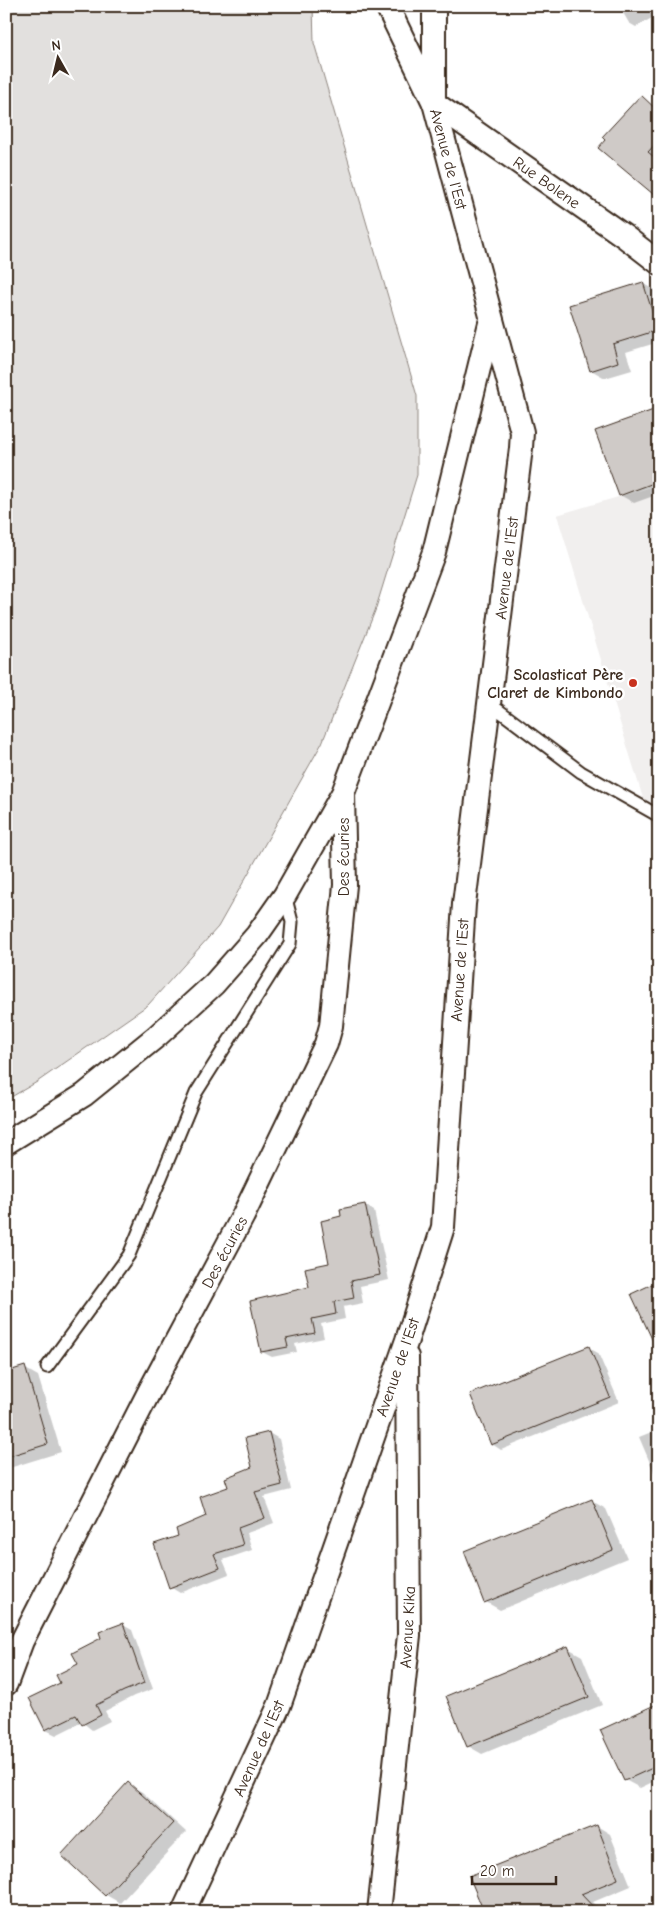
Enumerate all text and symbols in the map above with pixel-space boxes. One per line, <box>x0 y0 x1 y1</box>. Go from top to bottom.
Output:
north arrow <box>32 32 82 82</box>
text: N <box>51 37 62 55</box>
street label: Avenue de l'Est <box>426 107 470 212</box>
street label: Rue Bolene <box>509 153 583 213</box>
street label: Avenue de l'Est <box>492 515 522 621</box>
place label: Scolasticat Père Claret de Kimbondo <box>487 666 623 702</box>
marker: Scolasticat Père Claret de Kimbondo <box>627 677 639 689</box>
street label: Des écuries <box>335 817 353 896</box>
street label: Avenue de l'Est <box>447 917 473 1022</box>
street label: Des écuries <box>198 1213 251 1291</box>
street label: Avenue de l'Est <box>373 1315 423 1419</box>
street label: Avenue Kika <box>397 1585 419 1669</box>
street label: Avenue de l'Est <box>230 1697 288 1799</box>
scale bar <box>472 1853 556 1885</box>
text: 20 m <box>480 1862 514 1880</box>

